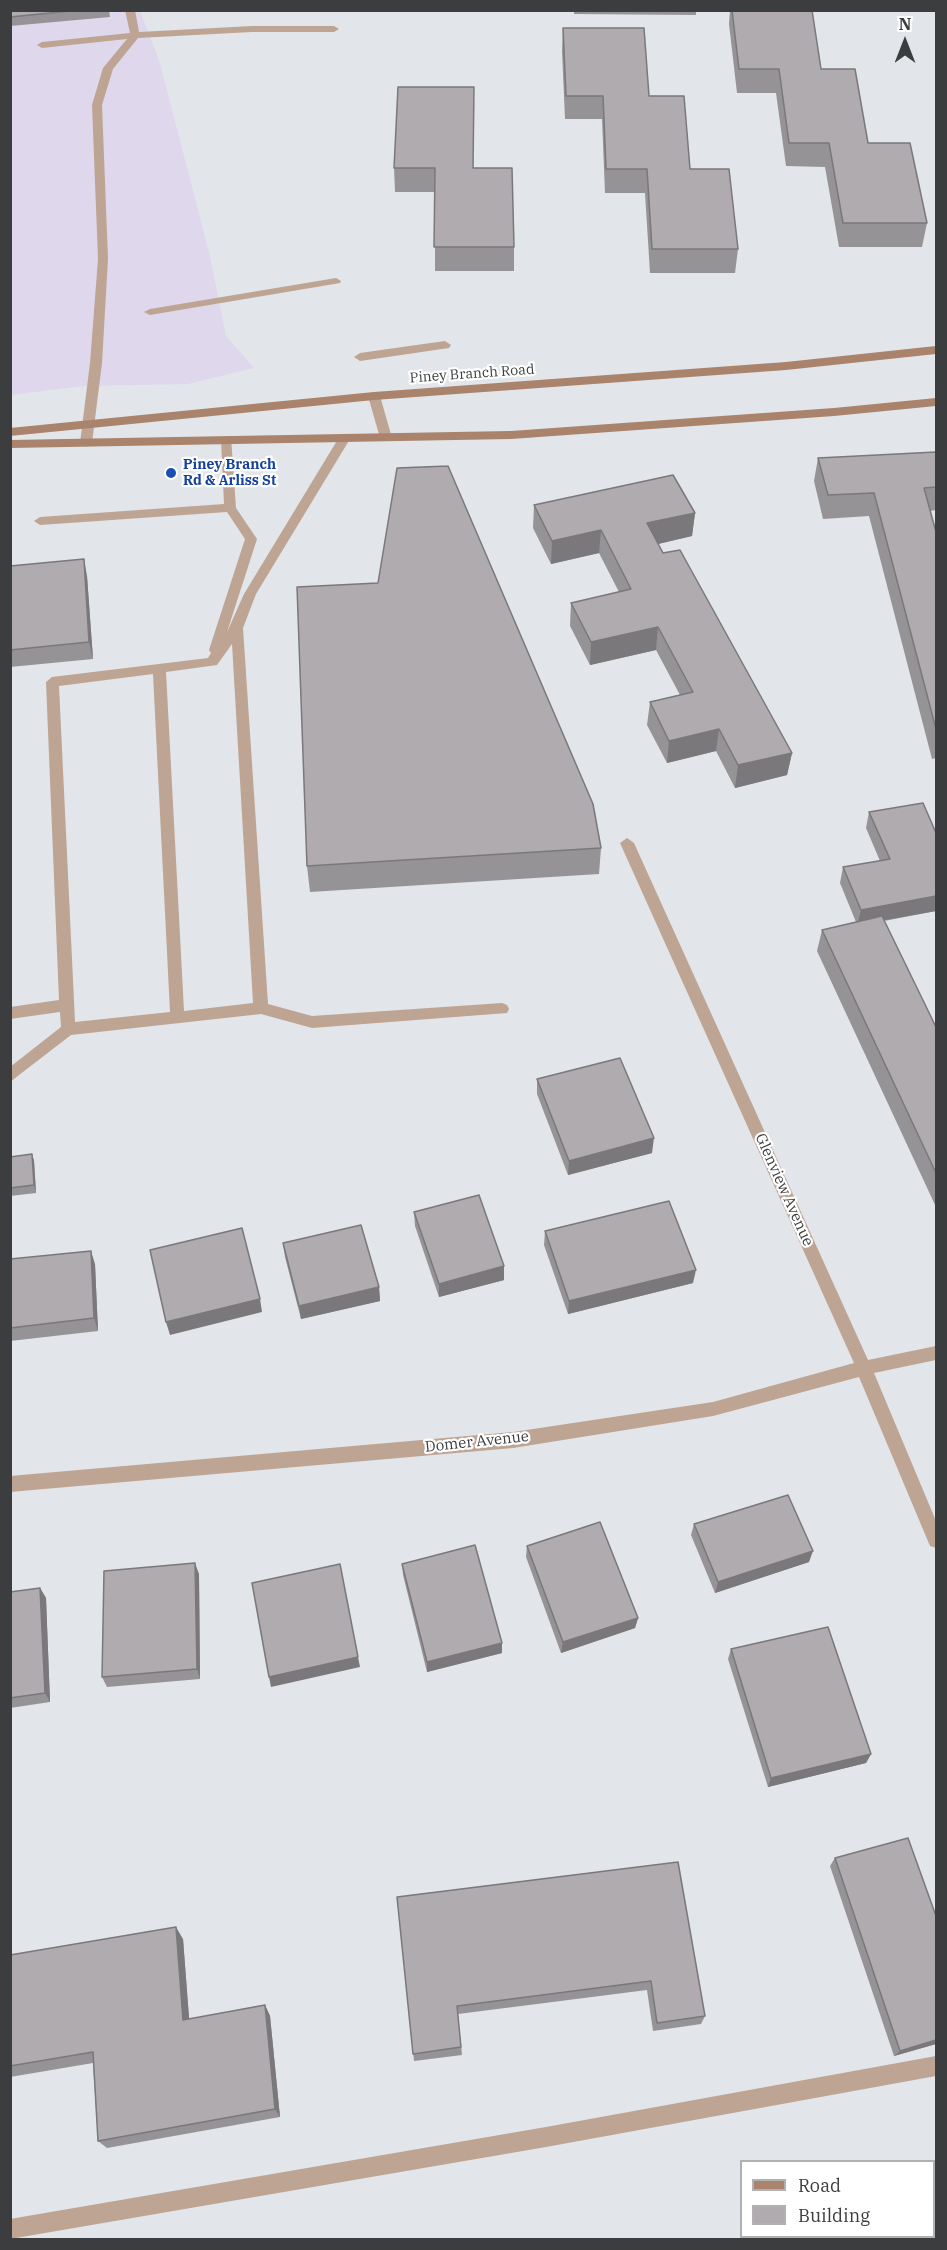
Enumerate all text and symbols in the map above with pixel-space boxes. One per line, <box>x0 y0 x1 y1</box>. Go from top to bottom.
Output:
north arrow <box>875 12 935 72</box>
text: N <box>899 14 911 34</box>
street label: Piney Branch Road <box>409 361 535 387</box>
place label: Piney Branch Rd & Arliss St <box>183 457 276 490</box>
marker: Piney Branch Rd & Arliss St <box>164 466 178 480</box>
street label: Glenview Avenue <box>751 1131 817 1249</box>
street label: Domer Avenue <box>424 1428 530 1456</box>
legend <box>740 2160 935 2238</box>
text: Road <box>798 2174 841 2197</box>
text: Building <box>798 2204 870 2227</box>

